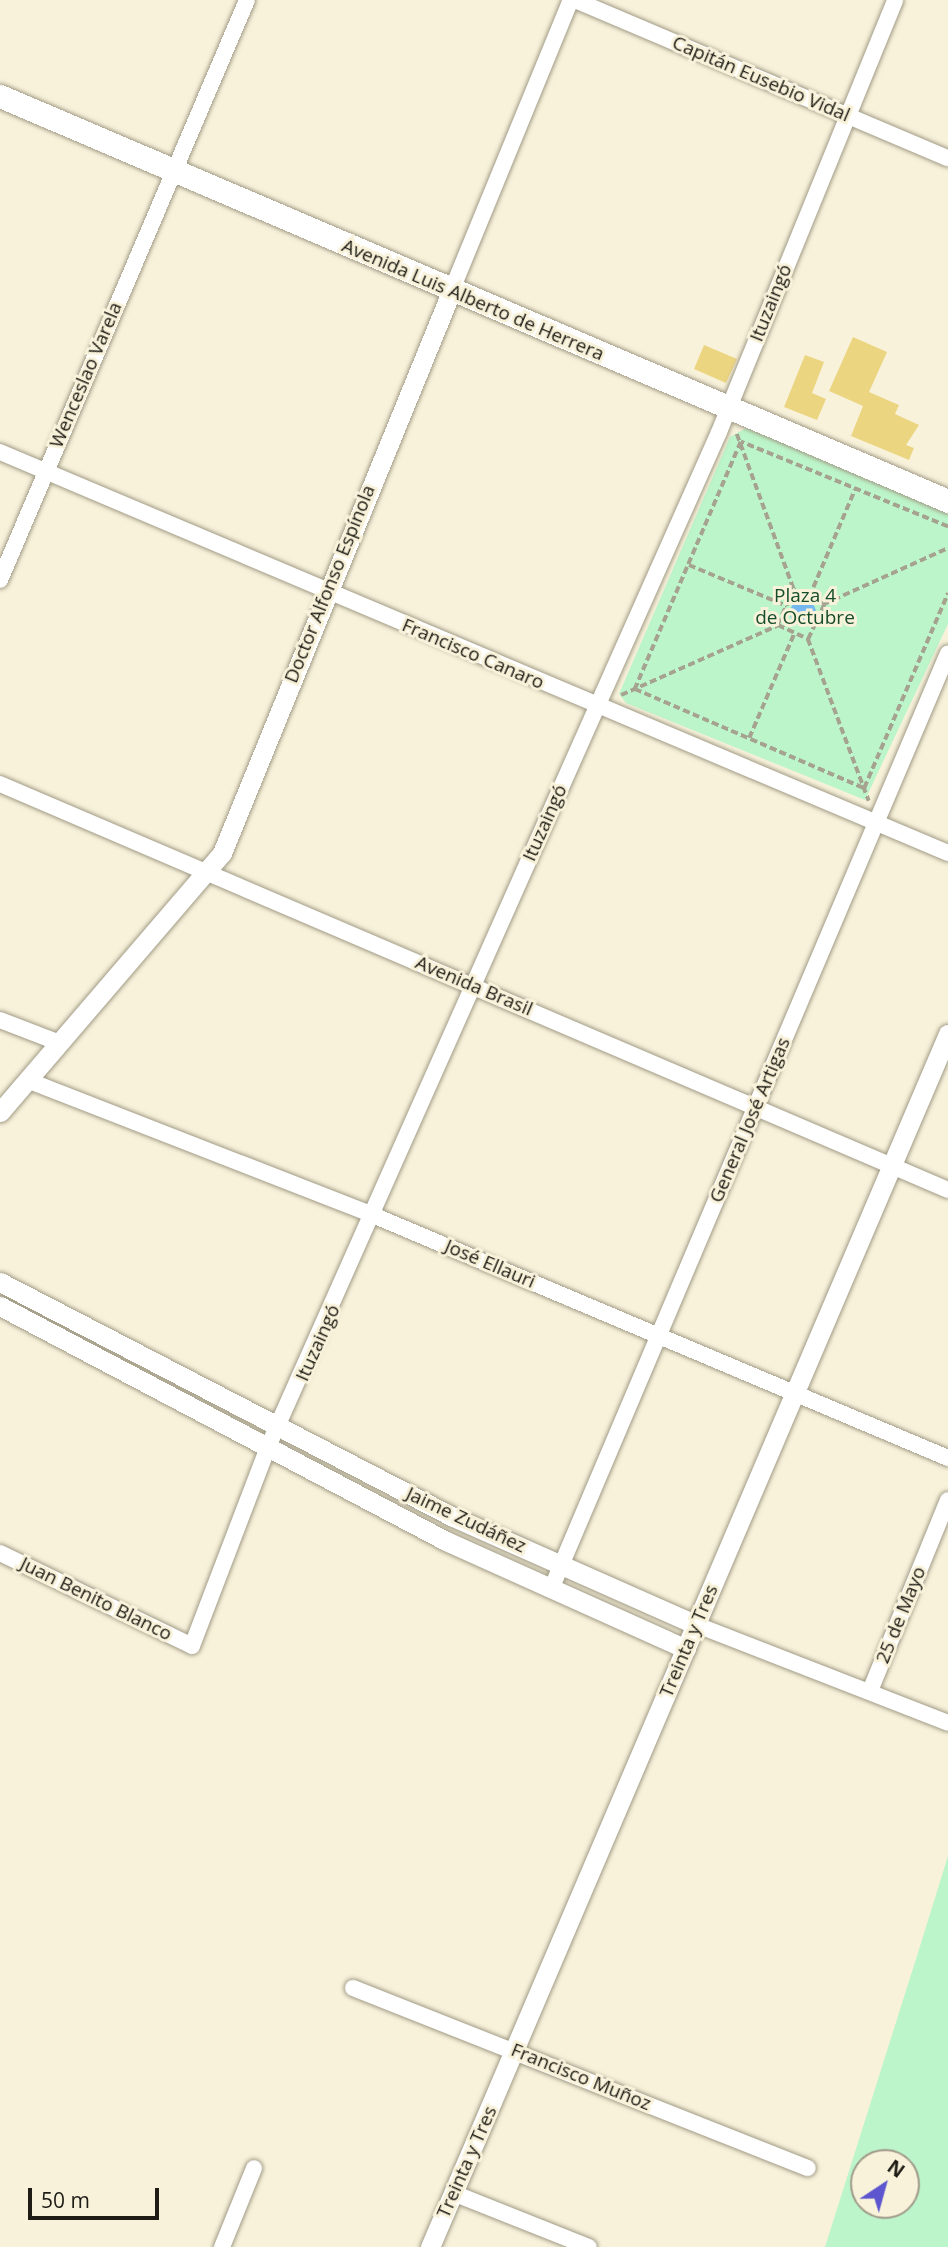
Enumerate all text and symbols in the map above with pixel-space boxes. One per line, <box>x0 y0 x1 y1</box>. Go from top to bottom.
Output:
street label: Capitán Eusebio Vidal <box>669 31 853 127</box>
street label: Avenida Luis Alberto de Herrera <box>339 234 607 366</box>
street label: Ituzaingó <box>745 261 797 345</box>
street label: Wenceslao Varela <box>45 299 127 451</box>
street label: Doctor Alfonso Espínola <box>280 482 380 686</box>
park label: Plaza 4 de Octubre <box>755 585 855 629</box>
street label: Francisco Canaro <box>399 614 547 694</box>
street label: Ituzaingó <box>518 781 572 865</box>
street label: Avenida Brasil <box>412 951 536 1021</box>
street label: General José Artigas <box>705 1034 795 1206</box>
street label: José Ellauri <box>441 1235 539 1293</box>
street label: Ituzaingó <box>291 1301 345 1385</box>
street label: Jaime Zudáñez <box>402 1482 530 1558</box>
street label: Juan Benito Blanco <box>16 1552 176 1646</box>
street label: 25 de Mayo <box>871 1563 931 1667</box>
street label: Treinta y Tres <box>655 1581 723 1701</box>
street label: Francisco Muñoz <box>508 2039 654 2115</box>
street label: Treinta y Tres <box>432 2103 502 2221</box>
north arrow <box>850 2149 920 2219</box>
text: N <box>882 2154 910 2184</box>
scale bar <box>32 2174 163 2218</box>
text: 50 m <box>41 2186 90 2214</box>

